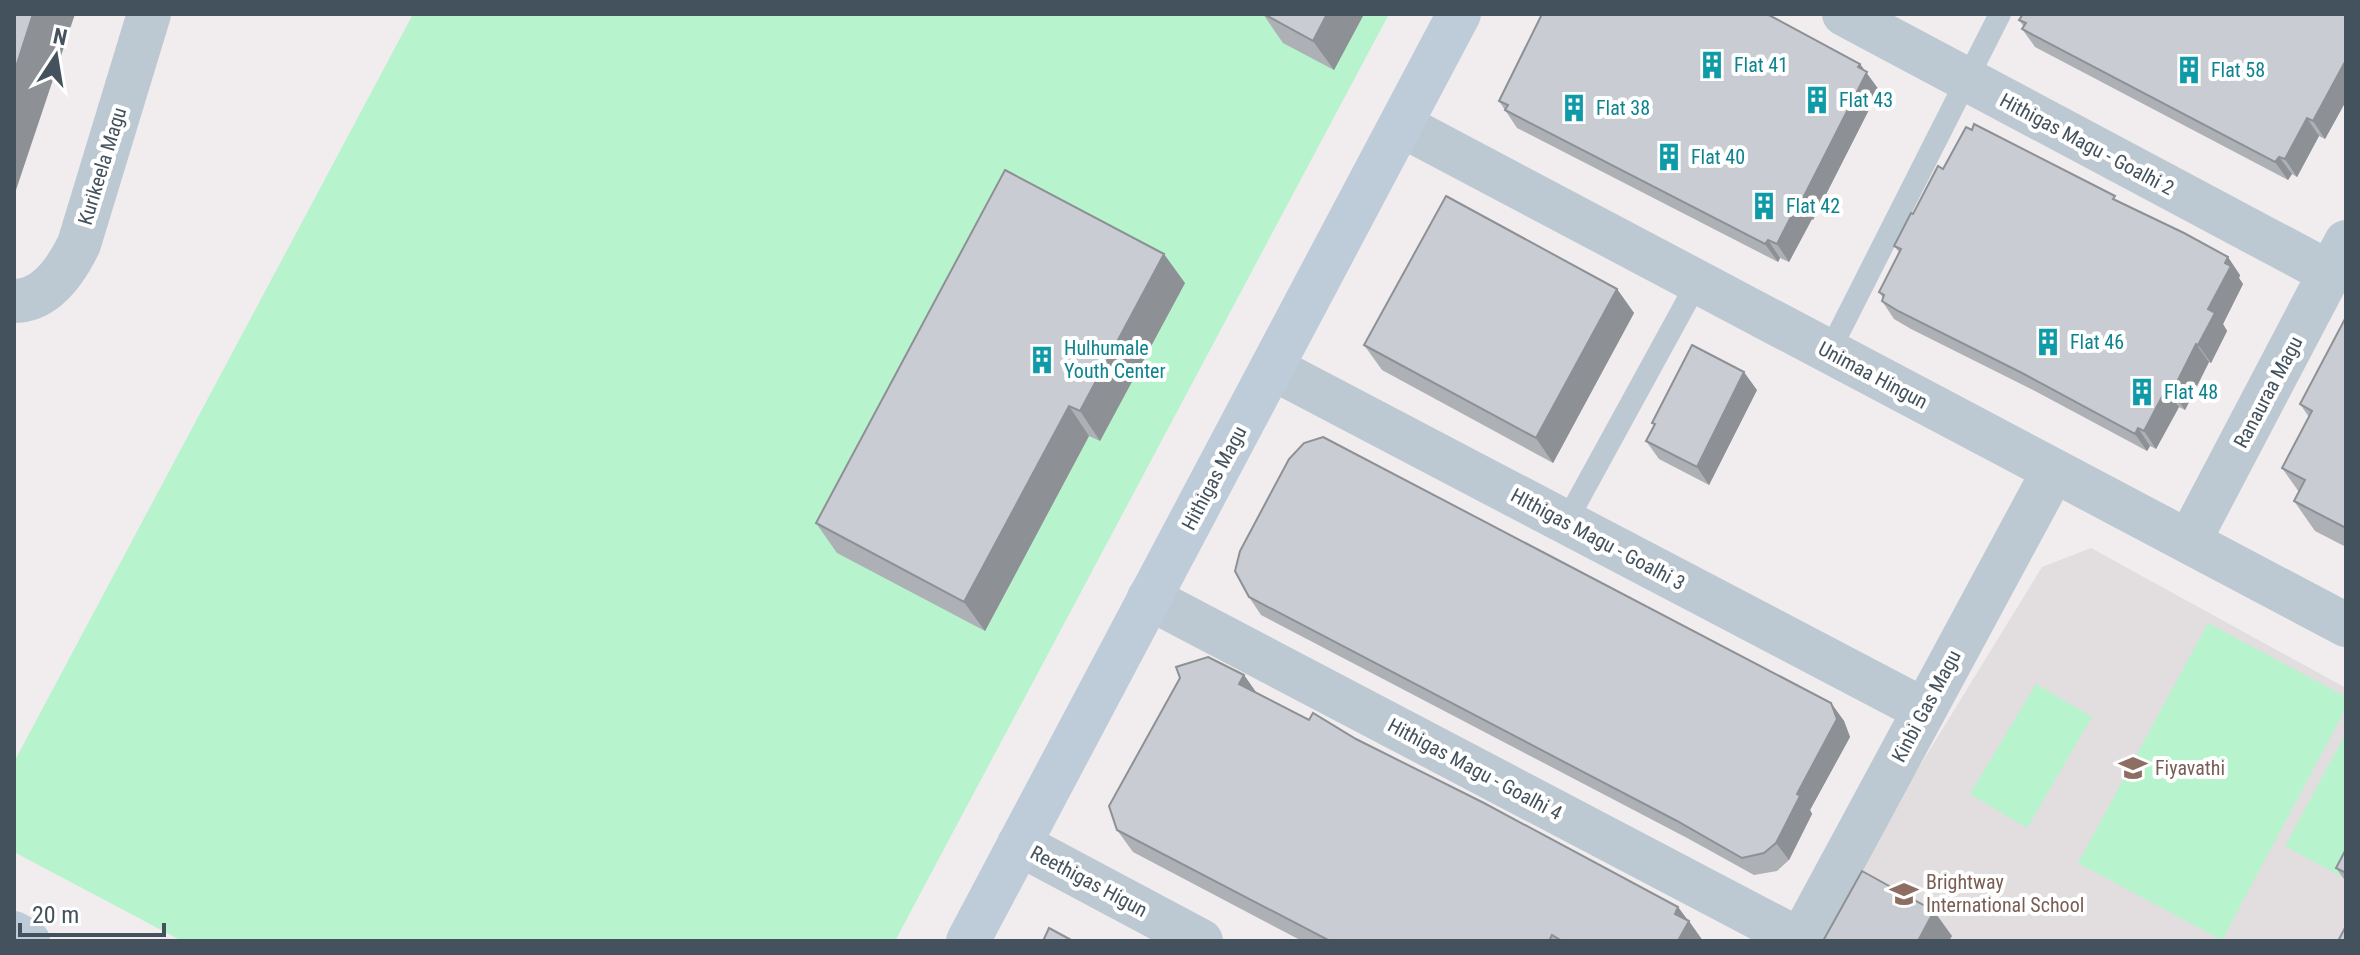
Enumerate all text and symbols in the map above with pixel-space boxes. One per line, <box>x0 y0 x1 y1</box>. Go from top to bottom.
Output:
north arrow <box>16 16 96 96</box>
text: N <box>51 23 69 51</box>
building icon: Flat 41 <box>1697 50 1727 80</box>
place label: Flat 41 <box>1734 53 1788 77</box>
building icon: Flat 58 <box>2174 55 2204 85</box>
place label: Flat 58 <box>2211 58 2265 82</box>
building icon: Flat 43 <box>1802 85 1832 115</box>
place label: Flat 43 <box>1839 88 1893 112</box>
street label: Hithigas Magu - Goalhi 2 <box>1996 88 2178 200</box>
building icon: Flat 38 <box>1559 93 1589 123</box>
place label: Flat 38 <box>1596 96 1650 120</box>
street label: Kurikeela Magu <box>73 104 131 228</box>
building icon: Flat 40 <box>1654 142 1684 172</box>
place label: Flat 40 <box>1691 145 1745 169</box>
building icon: Flat 42 <box>1749 191 1779 221</box>
place label: Flat 42 <box>1786 194 1840 218</box>
building icon: Flat 46 <box>2033 327 2063 357</box>
place label: Flat 46 <box>2070 330 2124 354</box>
street label: Ranauraa Magu <box>2229 332 2307 452</box>
place label: Hulhumale Youth Center <box>1064 336 1166 383</box>
street label: Unimaa Hingun <box>1814 336 1932 414</box>
building icon: Hulhumale Youth Center <box>1027 345 1057 375</box>
building icon: Flat 48 <box>2127 377 2157 407</box>
place label: Flat 48 <box>2164 380 2218 404</box>
street label: Hithigas Magu <box>1177 422 1251 534</box>
street label: HIthigas Magu - Goalhi 3 <box>1507 483 1689 595</box>
street label: Kinbi Gas Magu <box>1886 646 1966 766</box>
street label: Hithigas Magu - Goalhi 4 <box>1384 713 1566 825</box>
school or university icon: Fiyavathi <box>2118 753 2148 783</box>
place label: Fiyavathi <box>2155 756 2225 780</box>
street label: Reethigas Higun <box>1026 840 1152 922</box>
place label: Brightway International School <box>1926 870 2084 917</box>
school or university icon: Brightway International School <box>1889 879 1919 909</box>
scale bar <box>20 887 164 937</box>
text: 20 m <box>32 901 79 929</box>

